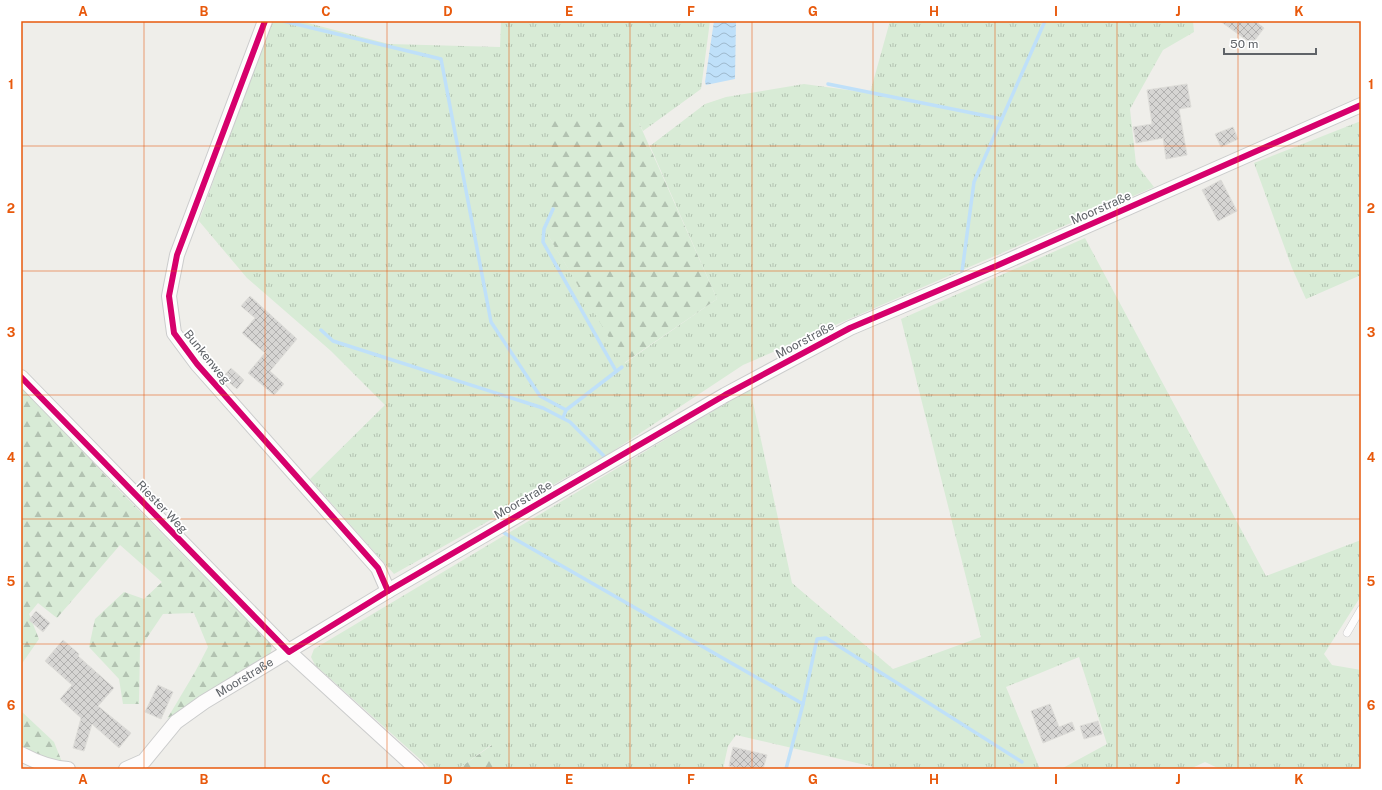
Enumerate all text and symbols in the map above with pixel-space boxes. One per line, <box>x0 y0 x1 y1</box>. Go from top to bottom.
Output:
text: A <box>78 4 88 19</box>
text: B <box>200 4 209 19</box>
text: C <box>321 4 331 19</box>
text: D <box>443 4 453 19</box>
text: E <box>565 4 573 19</box>
text: F <box>687 4 695 19</box>
text: G <box>808 4 818 19</box>
text: H <box>929 4 939 19</box>
text: I <box>1054 4 1058 19</box>
text: J <box>1175 4 1181 19</box>
text: K <box>1294 4 1304 19</box>
scale bar <box>1224 30 1316 56</box>
text: 50 m <box>1230 37 1258 51</box>
text: 1 <box>8 77 14 92</box>
text: 1 <box>1368 77 1374 92</box>
street label: Moorstraße <box>1069 188 1133 227</box>
text: 2 <box>7 201 15 216</box>
text: 2 <box>1367 201 1375 216</box>
street label: Moorstraße <box>773 319 837 361</box>
text: 3 <box>7 325 16 340</box>
text: 3 <box>1367 325 1376 340</box>
street label: Bunkenweg <box>181 327 233 387</box>
text: 4 <box>7 450 16 465</box>
text: 4 <box>1367 450 1376 465</box>
street label: Riester Weg <box>134 478 190 536</box>
street label: Moorstraße <box>492 478 555 522</box>
text: 5 <box>7 574 16 589</box>
text: 5 <box>1367 574 1376 589</box>
street label: Moorstraße <box>213 655 276 700</box>
text: 6 <box>7 698 16 713</box>
text: 6 <box>1367 698 1376 713</box>
text: A <box>78 772 88 787</box>
text: B <box>200 772 209 787</box>
text: C <box>321 772 331 787</box>
text: D <box>443 772 453 787</box>
text: E <box>565 772 573 787</box>
text: F <box>687 772 695 787</box>
text: G <box>808 772 818 787</box>
text: H <box>929 772 939 787</box>
text: I <box>1054 772 1058 787</box>
text: J <box>1175 772 1181 787</box>
text: K <box>1294 772 1304 787</box>

